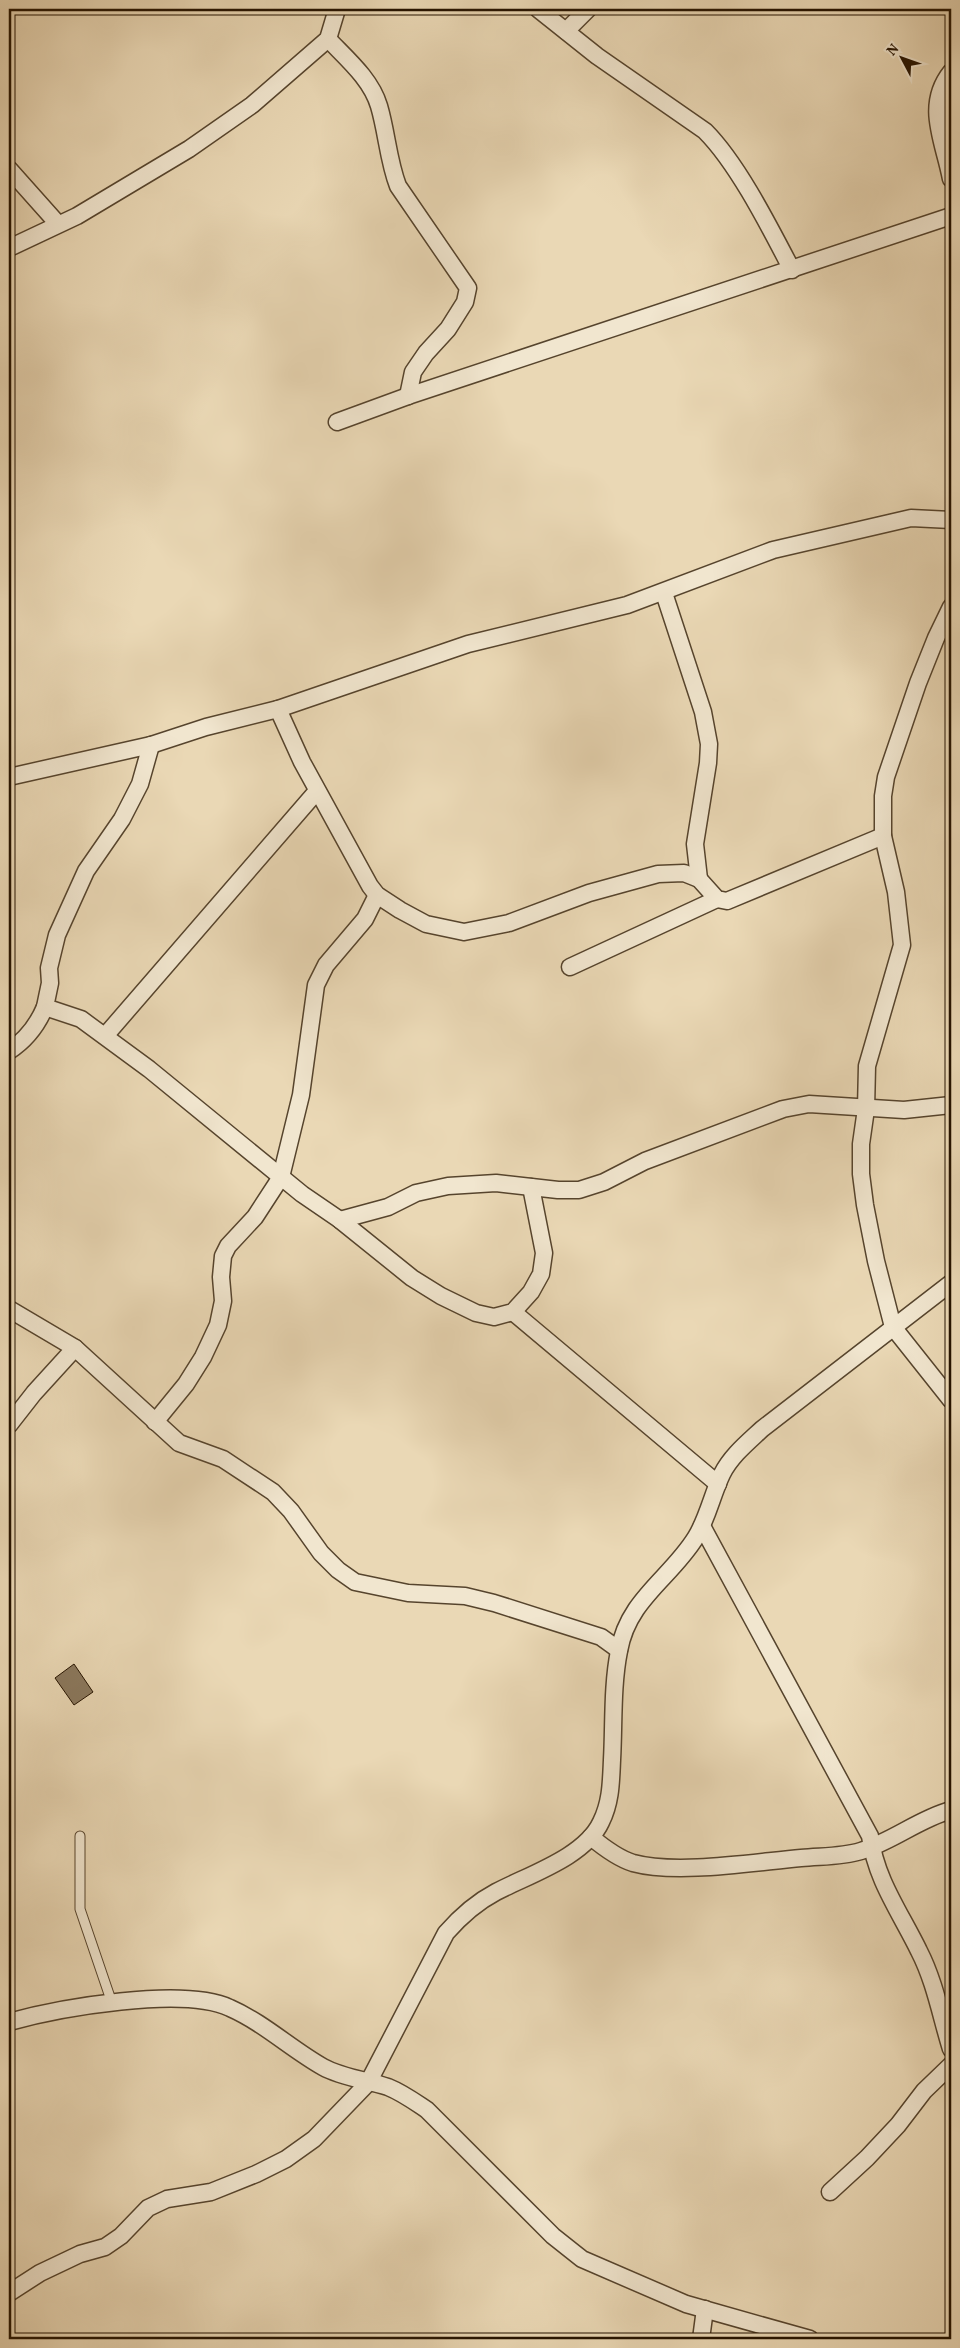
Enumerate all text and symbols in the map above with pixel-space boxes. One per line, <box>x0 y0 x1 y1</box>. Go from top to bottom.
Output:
north arrow <box>878 32 928 82</box>
text: N <box>883 40 904 61</box>

